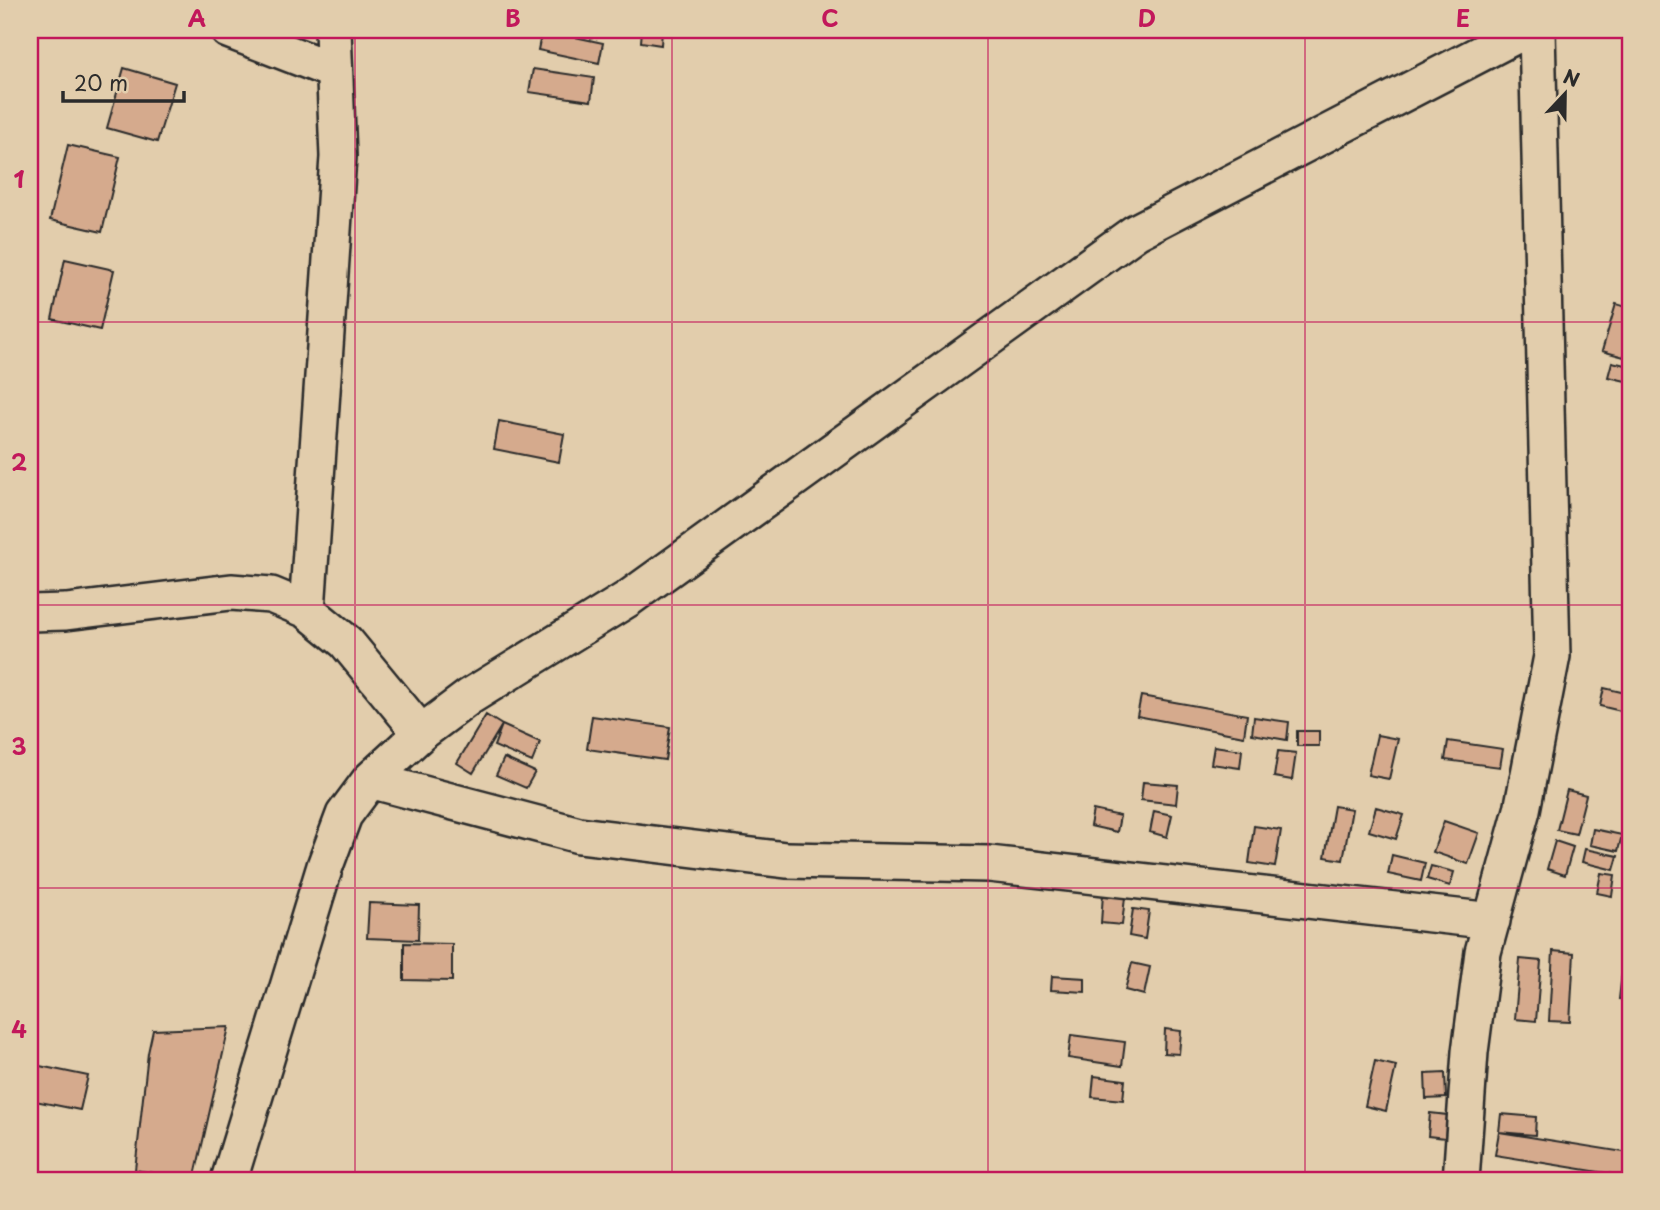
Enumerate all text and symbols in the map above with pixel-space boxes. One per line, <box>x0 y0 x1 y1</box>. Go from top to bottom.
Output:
text: A <box>188 0 206 35</box>
text: B <box>505 0 521 35</box>
text: C <box>821 0 839 35</box>
text: D <box>1138 0 1156 35</box>
text: E <box>1456 0 1470 35</box>
scale bar <box>63 60 184 104</box>
north arrow <box>1530 60 1600 130</box>
text: N <box>1560 62 1584 93</box>
text: 20 m <box>74 66 128 98</box>
text: 1 <box>14 161 25 196</box>
text: 2 <box>11 444 27 479</box>
text: 3 <box>11 728 27 763</box>
text: 4 <box>11 1011 27 1046</box>

